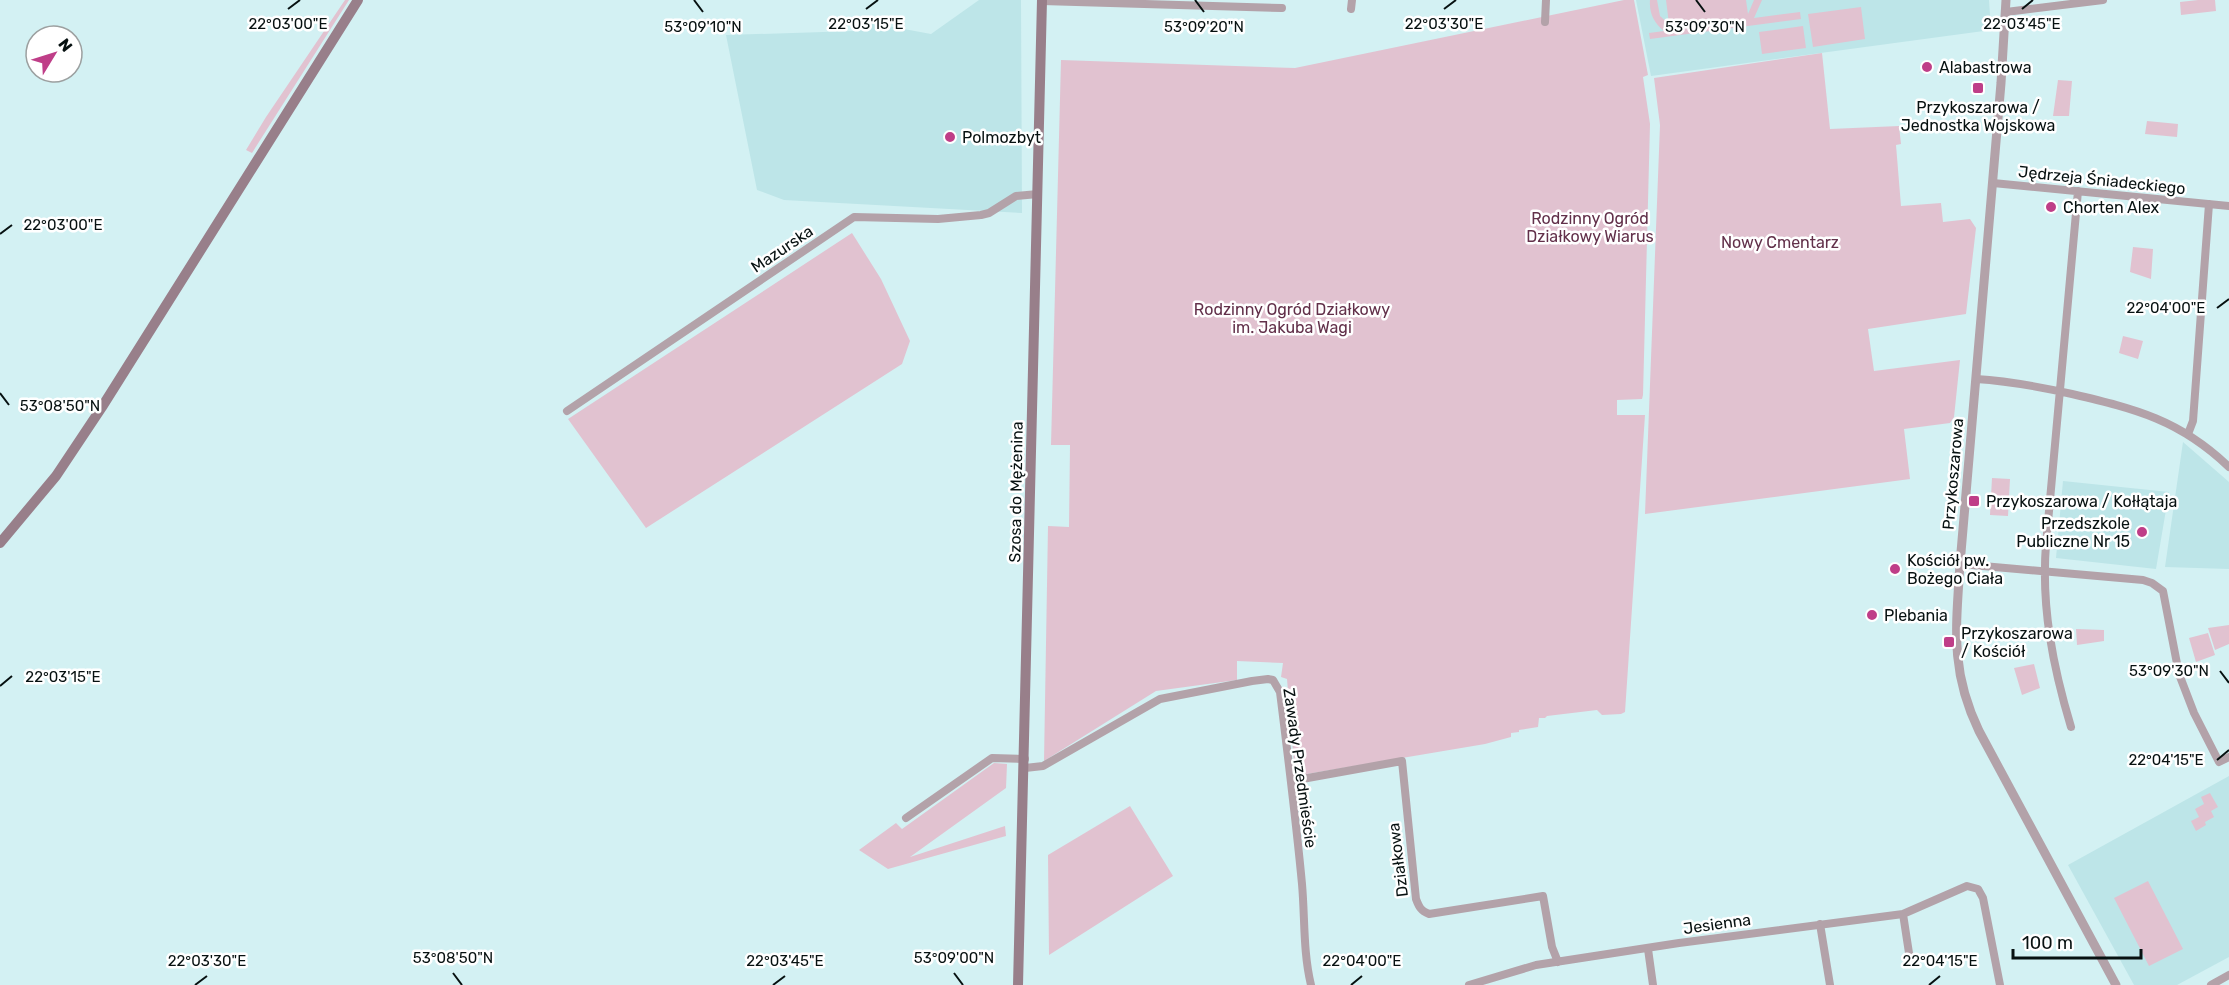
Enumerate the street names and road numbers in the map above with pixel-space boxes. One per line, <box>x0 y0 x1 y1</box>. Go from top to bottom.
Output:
street label: Jędrzeja Śniadeckiego <box>2017 161 2187 199</box>
street label: Mazurska <box>747 221 817 277</box>
street label: Przykoszarowa <box>1939 417 1967 531</box>
street label: Szosa do Mężenina <box>1005 421 1028 563</box>
street label: Zawady Przedmieście <box>1279 687 1321 849</box>
street label: Działkowa <box>1384 822 1412 898</box>
street label: Jesienna <box>1682 910 1752 938</box>

